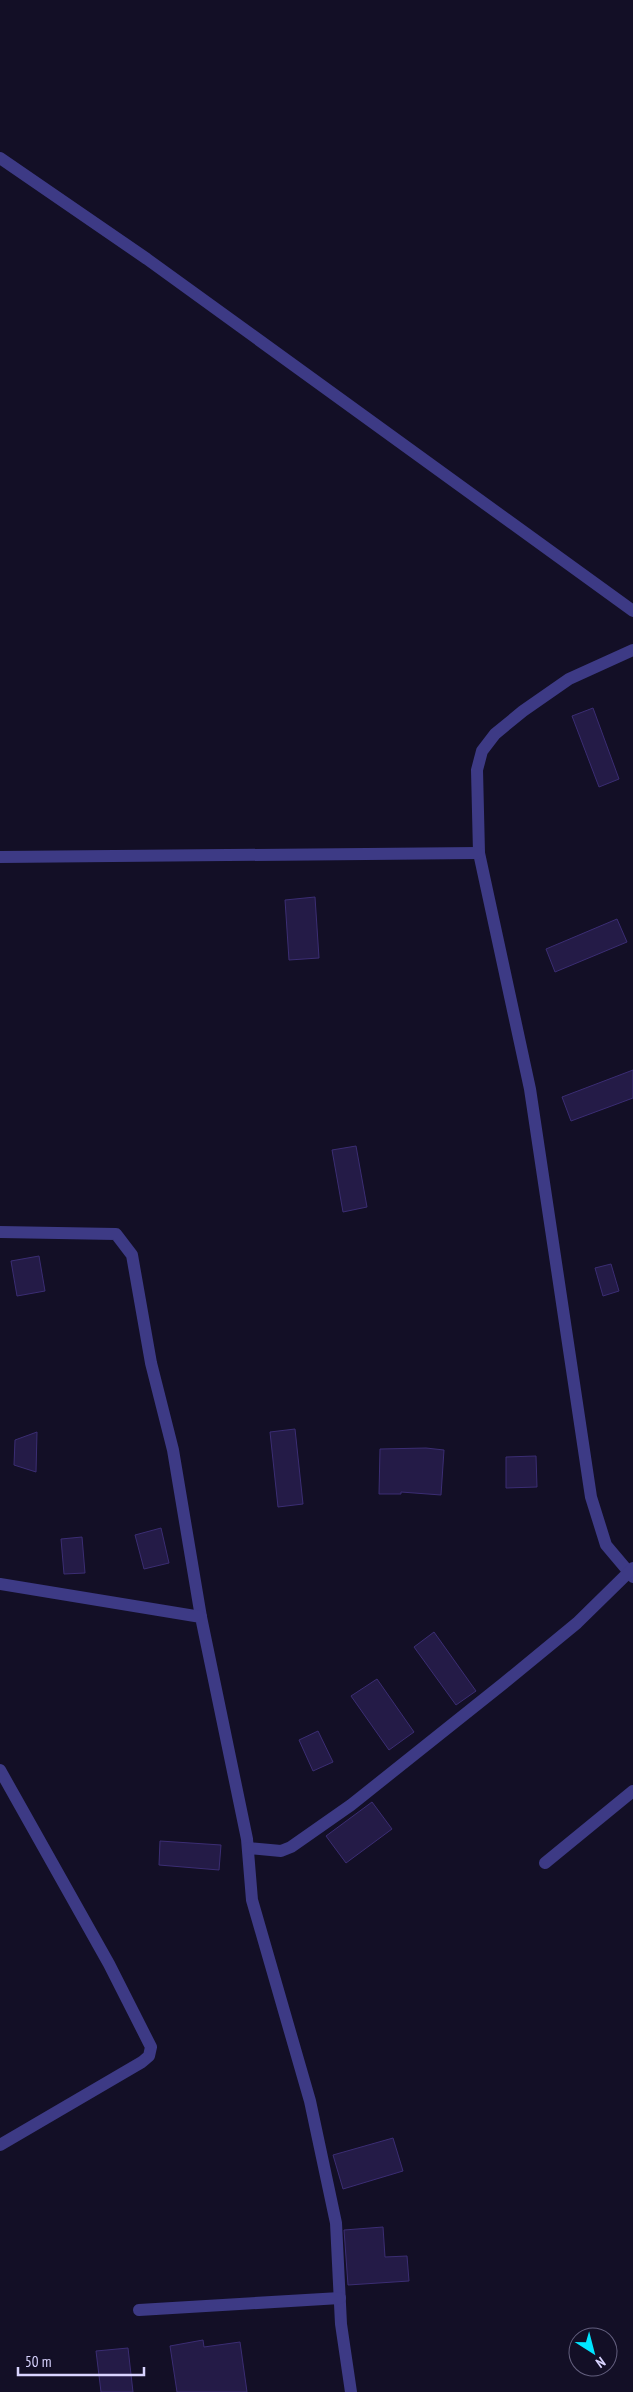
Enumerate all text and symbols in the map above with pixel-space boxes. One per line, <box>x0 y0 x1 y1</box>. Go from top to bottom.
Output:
north arrow <box>568 2327 618 2377</box>
scale bar <box>18 2344 144 2376</box>
text: 50 m <box>25 2352 51 2371</box>
text: N <box>592 2353 609 2372</box>

